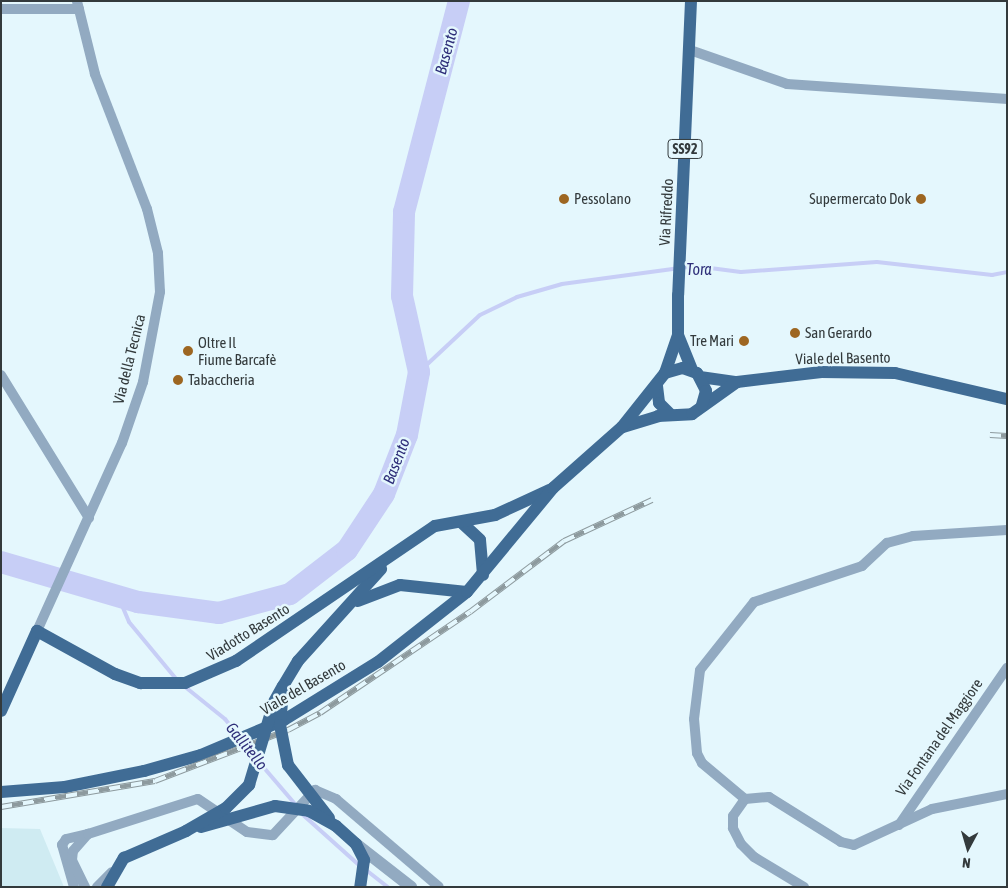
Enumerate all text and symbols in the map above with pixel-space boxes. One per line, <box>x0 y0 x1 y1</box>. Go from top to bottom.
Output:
water label: Basento <box>431 25 461 77</box>
road number: SS92 <box>668 138 702 160</box>
street label: Via Rifreddo <box>655 178 677 246</box>
place label: Pessolano <box>574 190 631 208</box>
place label: Supermercato Dok <box>809 190 911 208</box>
marker: Pessolano <box>558 193 570 205</box>
marker: Supermercato Dok <box>915 193 927 205</box>
water label: Tora <box>686 259 712 279</box>
street label: Via della Tecnica <box>109 312 149 406</box>
place label: San Gerardo <box>805 324 872 342</box>
marker: San Gerardo <box>789 327 801 339</box>
place label: Tre Mari <box>690 332 734 350</box>
place label: Oltre Il Fiume Barcafè <box>198 333 276 368</box>
marker: Tre Mari <box>738 335 750 347</box>
marker: Oltre Il Fiume Barcafè <box>182 345 194 357</box>
street label: Viale del Basento <box>795 348 891 368</box>
place label: Tabaccheria <box>188 371 255 389</box>
marker: Tabaccheria <box>172 374 184 386</box>
water label: Basento <box>378 435 414 487</box>
street label: Viadotto Basento <box>203 599 293 665</box>
street label: Viale del Basento <box>257 655 349 719</box>
street label: Via Fontana del Maggiore <box>892 675 986 799</box>
water label: Gallitello <box>222 718 272 774</box>
north arrow <box>943 823 993 873</box>
text: N <box>961 855 971 871</box>

